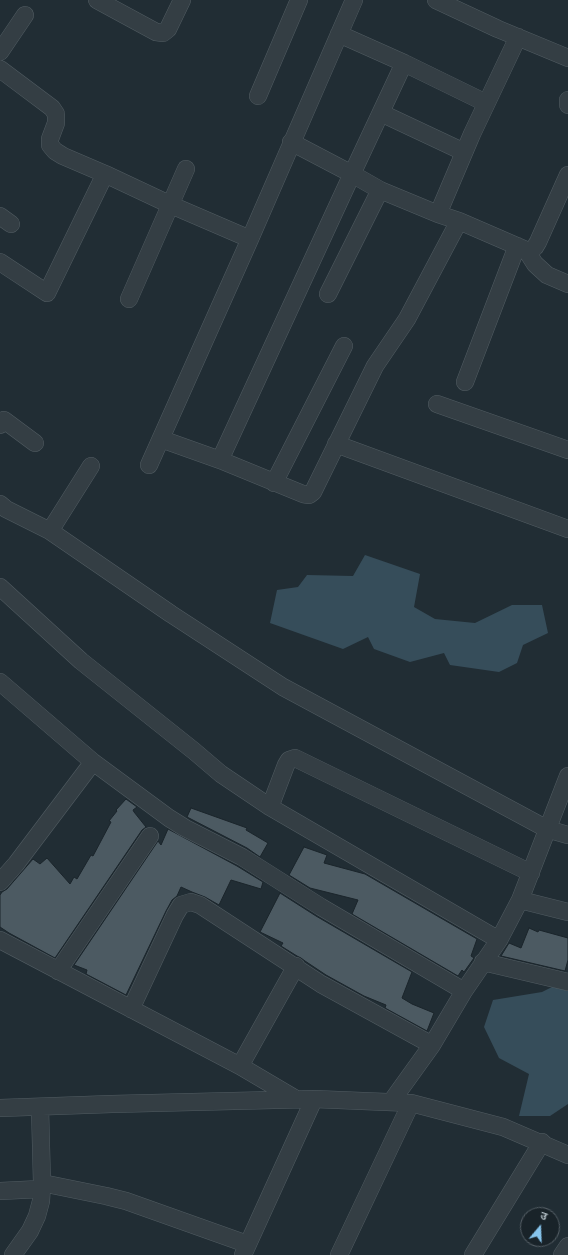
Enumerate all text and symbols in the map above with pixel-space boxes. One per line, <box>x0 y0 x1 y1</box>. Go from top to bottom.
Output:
north arrow <box>520 1207 560 1247</box>
text: उ <box>539 1209 549 1223</box>

